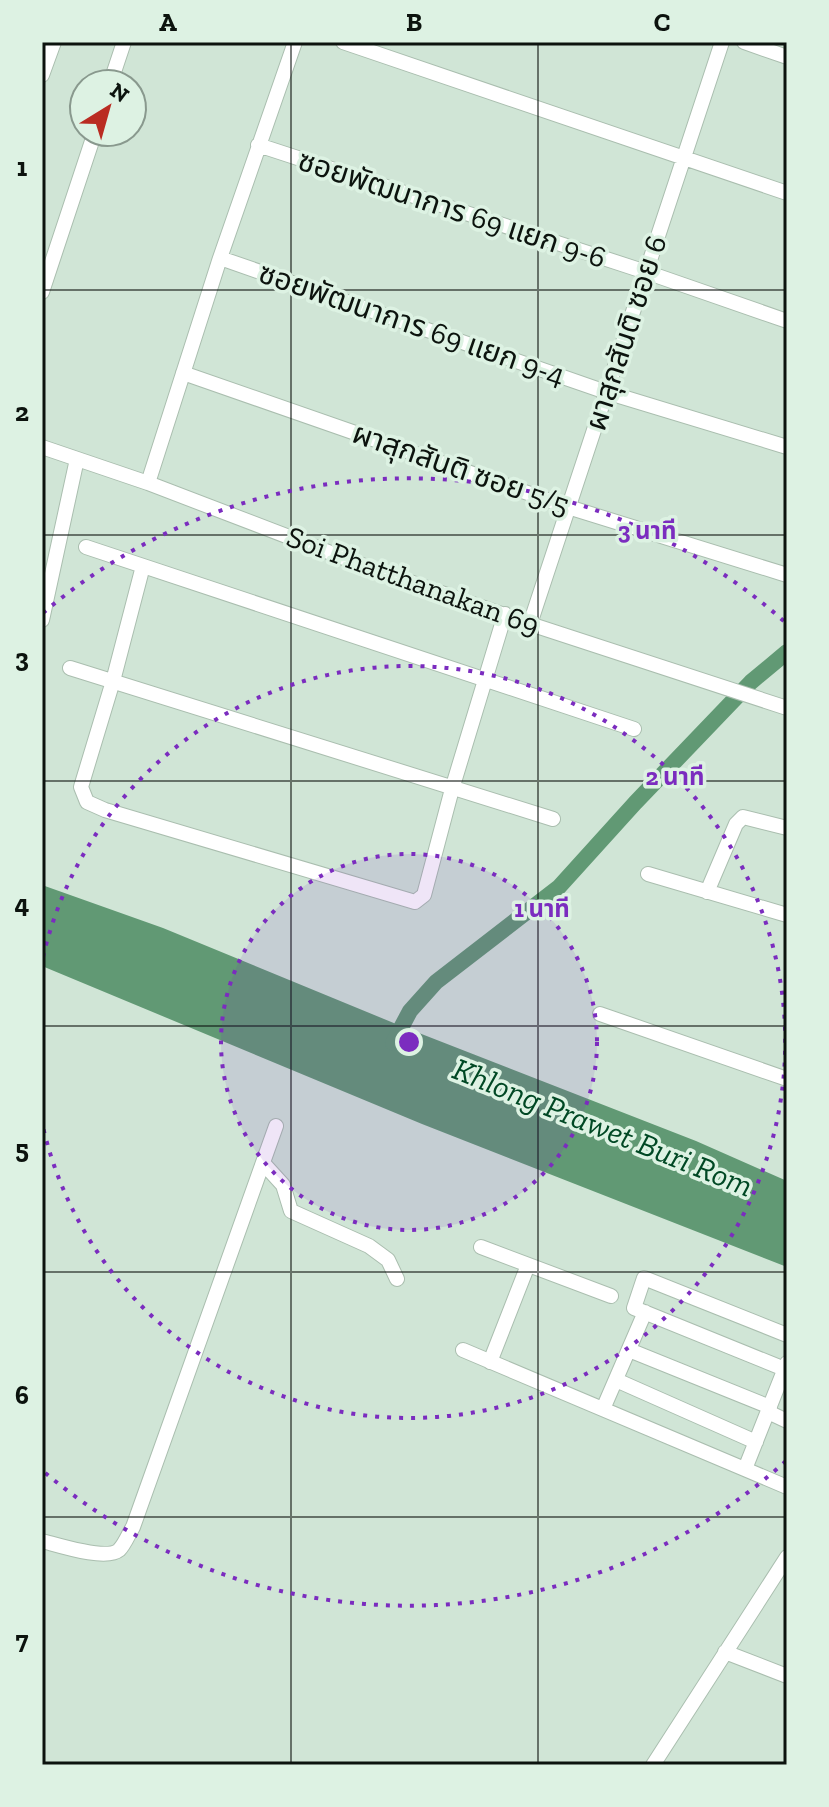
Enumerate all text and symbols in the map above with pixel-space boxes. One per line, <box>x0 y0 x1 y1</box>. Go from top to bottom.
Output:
text: A <box>159 6 177 38</box>
text: B <box>406 6 422 38</box>
text: C <box>654 6 670 38</box>
north arrow <box>68 68 148 148</box>
text: N <box>105 77 135 108</box>
street label: ซอยพัฒนาการ 69 แยก 9-6 <box>294 142 610 276</box>
text: 1 <box>17 151 28 183</box>
street label: ผาสุกสันติ ซอย 6 <box>578 231 674 435</box>
street label: ซอยพัฒนาการ 69 แยก 9-4 <box>254 255 570 393</box>
text: 2 <box>15 396 29 428</box>
street label: ผาสุกสันติ ซอย 5/5 <box>348 415 574 523</box>
text: 3 นาที <box>618 516 676 545</box>
street label: Soi Phatthanakan 69 <box>282 519 544 643</box>
text: 3 <box>15 642 29 674</box>
text: 2 นาที <box>646 762 704 791</box>
text: 4 <box>15 888 30 920</box>
text: 1 นาที <box>514 894 570 923</box>
centre of rings <box>395 1028 423 1056</box>
water label: Khlong Prawet Buri Rom <box>447 1049 759 1205</box>
text: 5 <box>15 1133 29 1165</box>
text: 6 <box>15 1379 29 1411</box>
text: 7 <box>16 1624 29 1656</box>

